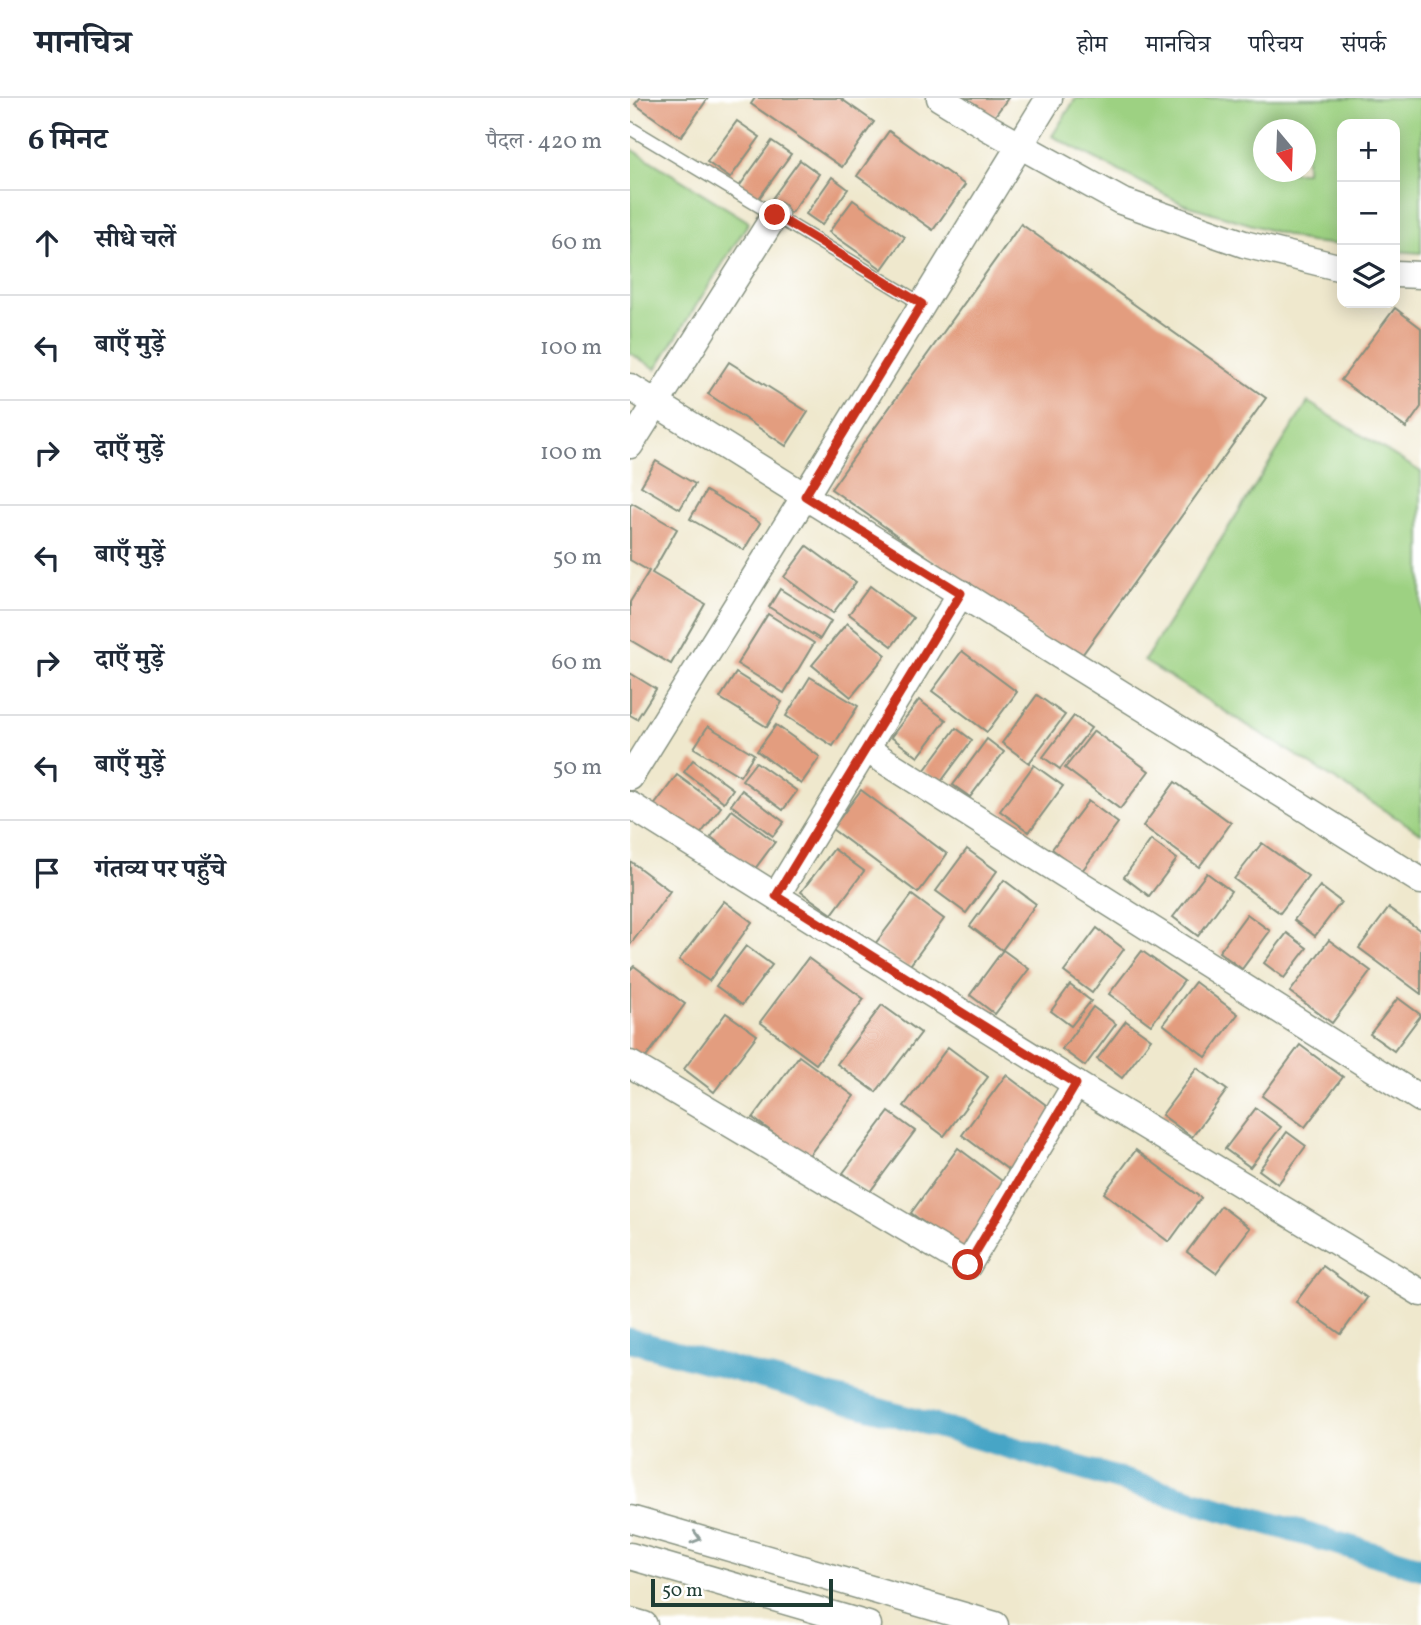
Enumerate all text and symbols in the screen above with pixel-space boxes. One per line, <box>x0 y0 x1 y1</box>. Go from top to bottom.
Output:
text: मानचित्र <box>35 22 131 68</box>
text: होम <box>1077 29 1107 63</box>
text: मानचित्र <box>1145 29 1211 63</box>
text: परिचय <box>1249 29 1303 63</box>
text: संपर्क <box>1341 29 1386 63</box>
north arrow <box>1253 119 1316 182</box>
map controls <box>1337 119 1400 308</box>
button: + <box>1337 119 1400 182</box>
text: 6 मिनट <box>28 120 107 162</box>
text: पैदल · 420 m <box>486 126 602 158</box>
button: − <box>1337 182 1400 245</box>
route end <box>759 199 790 230</box>
text: सीधे चलें <box>95 222 176 258</box>
icon: ahead <box>28 224 66 262</box>
text: 60 m <box>552 227 602 259</box>
button: layers <box>1337 245 1400 308</box>
text: बाएँ मुड़ें <box>95 327 165 363</box>
icon: left <box>28 329 66 367</box>
text: 100 m <box>540 332 602 364</box>
text: दाएँ मुड़ें <box>95 432 164 468</box>
icon: right <box>28 434 66 472</box>
text: 100 m <box>540 437 602 469</box>
text: बाएँ मुड़ें <box>95 537 165 573</box>
icon: left <box>28 539 66 577</box>
text: 50 m <box>553 542 602 574</box>
text: दाएँ मुड़ें <box>95 642 164 678</box>
icon: right <box>28 644 66 682</box>
text: 60 m <box>552 647 602 679</box>
text: बाएँ मुड़ें <box>95 747 165 783</box>
icon: left <box>28 749 66 787</box>
text: 50 m <box>553 752 602 784</box>
text: गंतव्य पर पहुँचे <box>95 852 226 888</box>
icon: arrive <box>28 854 66 892</box>
route start <box>952 1249 983 1280</box>
one-way arrow <box>689 1530 701 1545</box>
scale bar <box>651 1576 833 1608</box>
text: 50 m <box>662 1578 703 1604</box>

